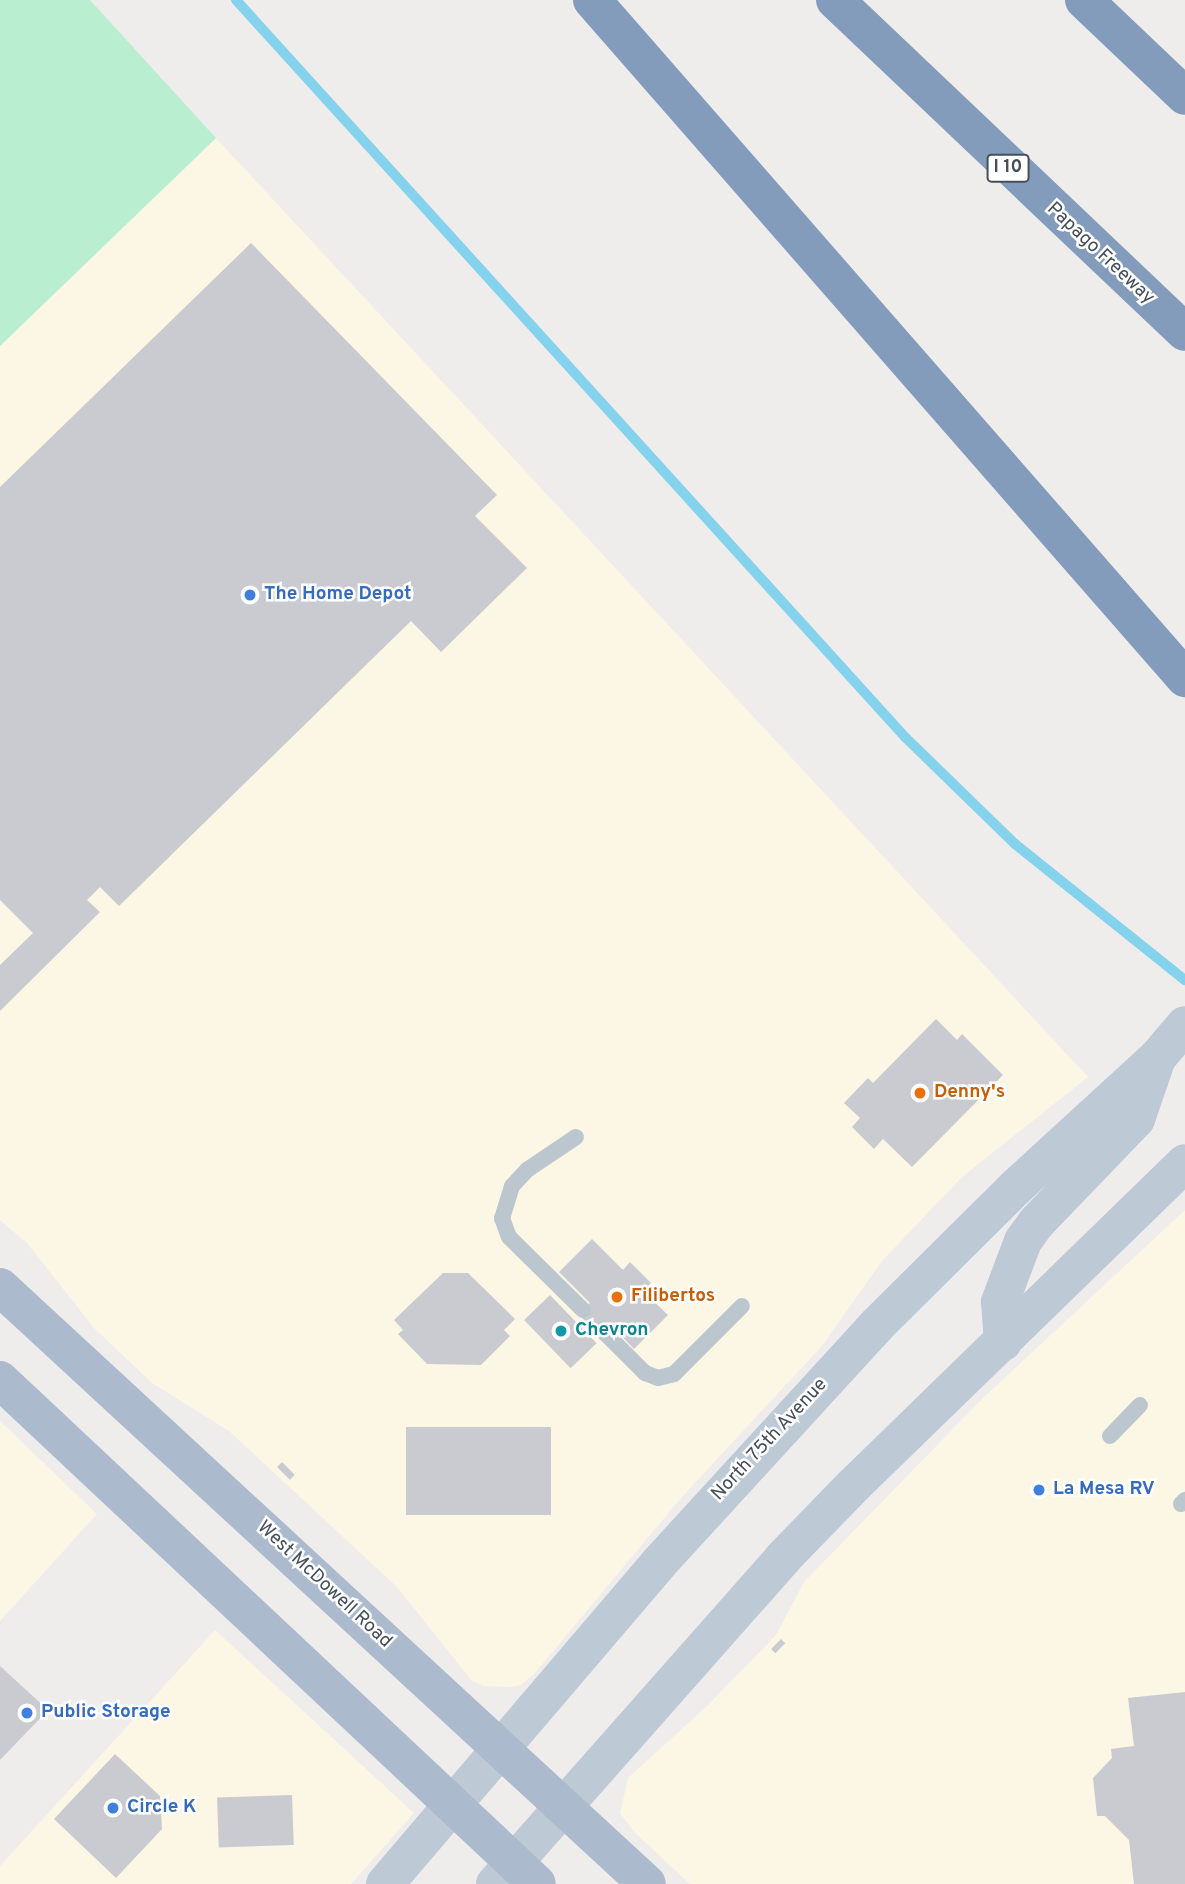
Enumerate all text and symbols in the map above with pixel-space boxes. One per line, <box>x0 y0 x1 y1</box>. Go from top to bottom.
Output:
road number: I 10 <box>985 154 1031 182</box>
street label: Papago Freeway <box>1041 198 1159 310</box>
place label: The Home Depot <box>264 584 411 606</box>
marker: The Home Depot <box>242 587 258 603</box>
place label: Denny's <box>934 1082 1005 1104</box>
marker: Denny's <box>912 1085 928 1101</box>
place label: Filibertos <box>631 1286 715 1308</box>
marker: Filibertos <box>609 1289 625 1305</box>
place label: Chevron <box>575 1320 649 1342</box>
marker: Chevron <box>553 1323 569 1339</box>
street label: North 75th Avenue <box>707 1373 833 1507</box>
place label: La Mesa RV <box>1053 1479 1155 1501</box>
marker: La Mesa RV <box>1031 1482 1047 1498</box>
street label: West McDowell Road <box>252 1517 396 1653</box>
place label: Public Storage <box>41 1702 170 1724</box>
marker: Public Storage <box>19 1705 35 1721</box>
place label: Circle K <box>127 1797 197 1819</box>
marker: Circle K <box>105 1800 121 1816</box>

